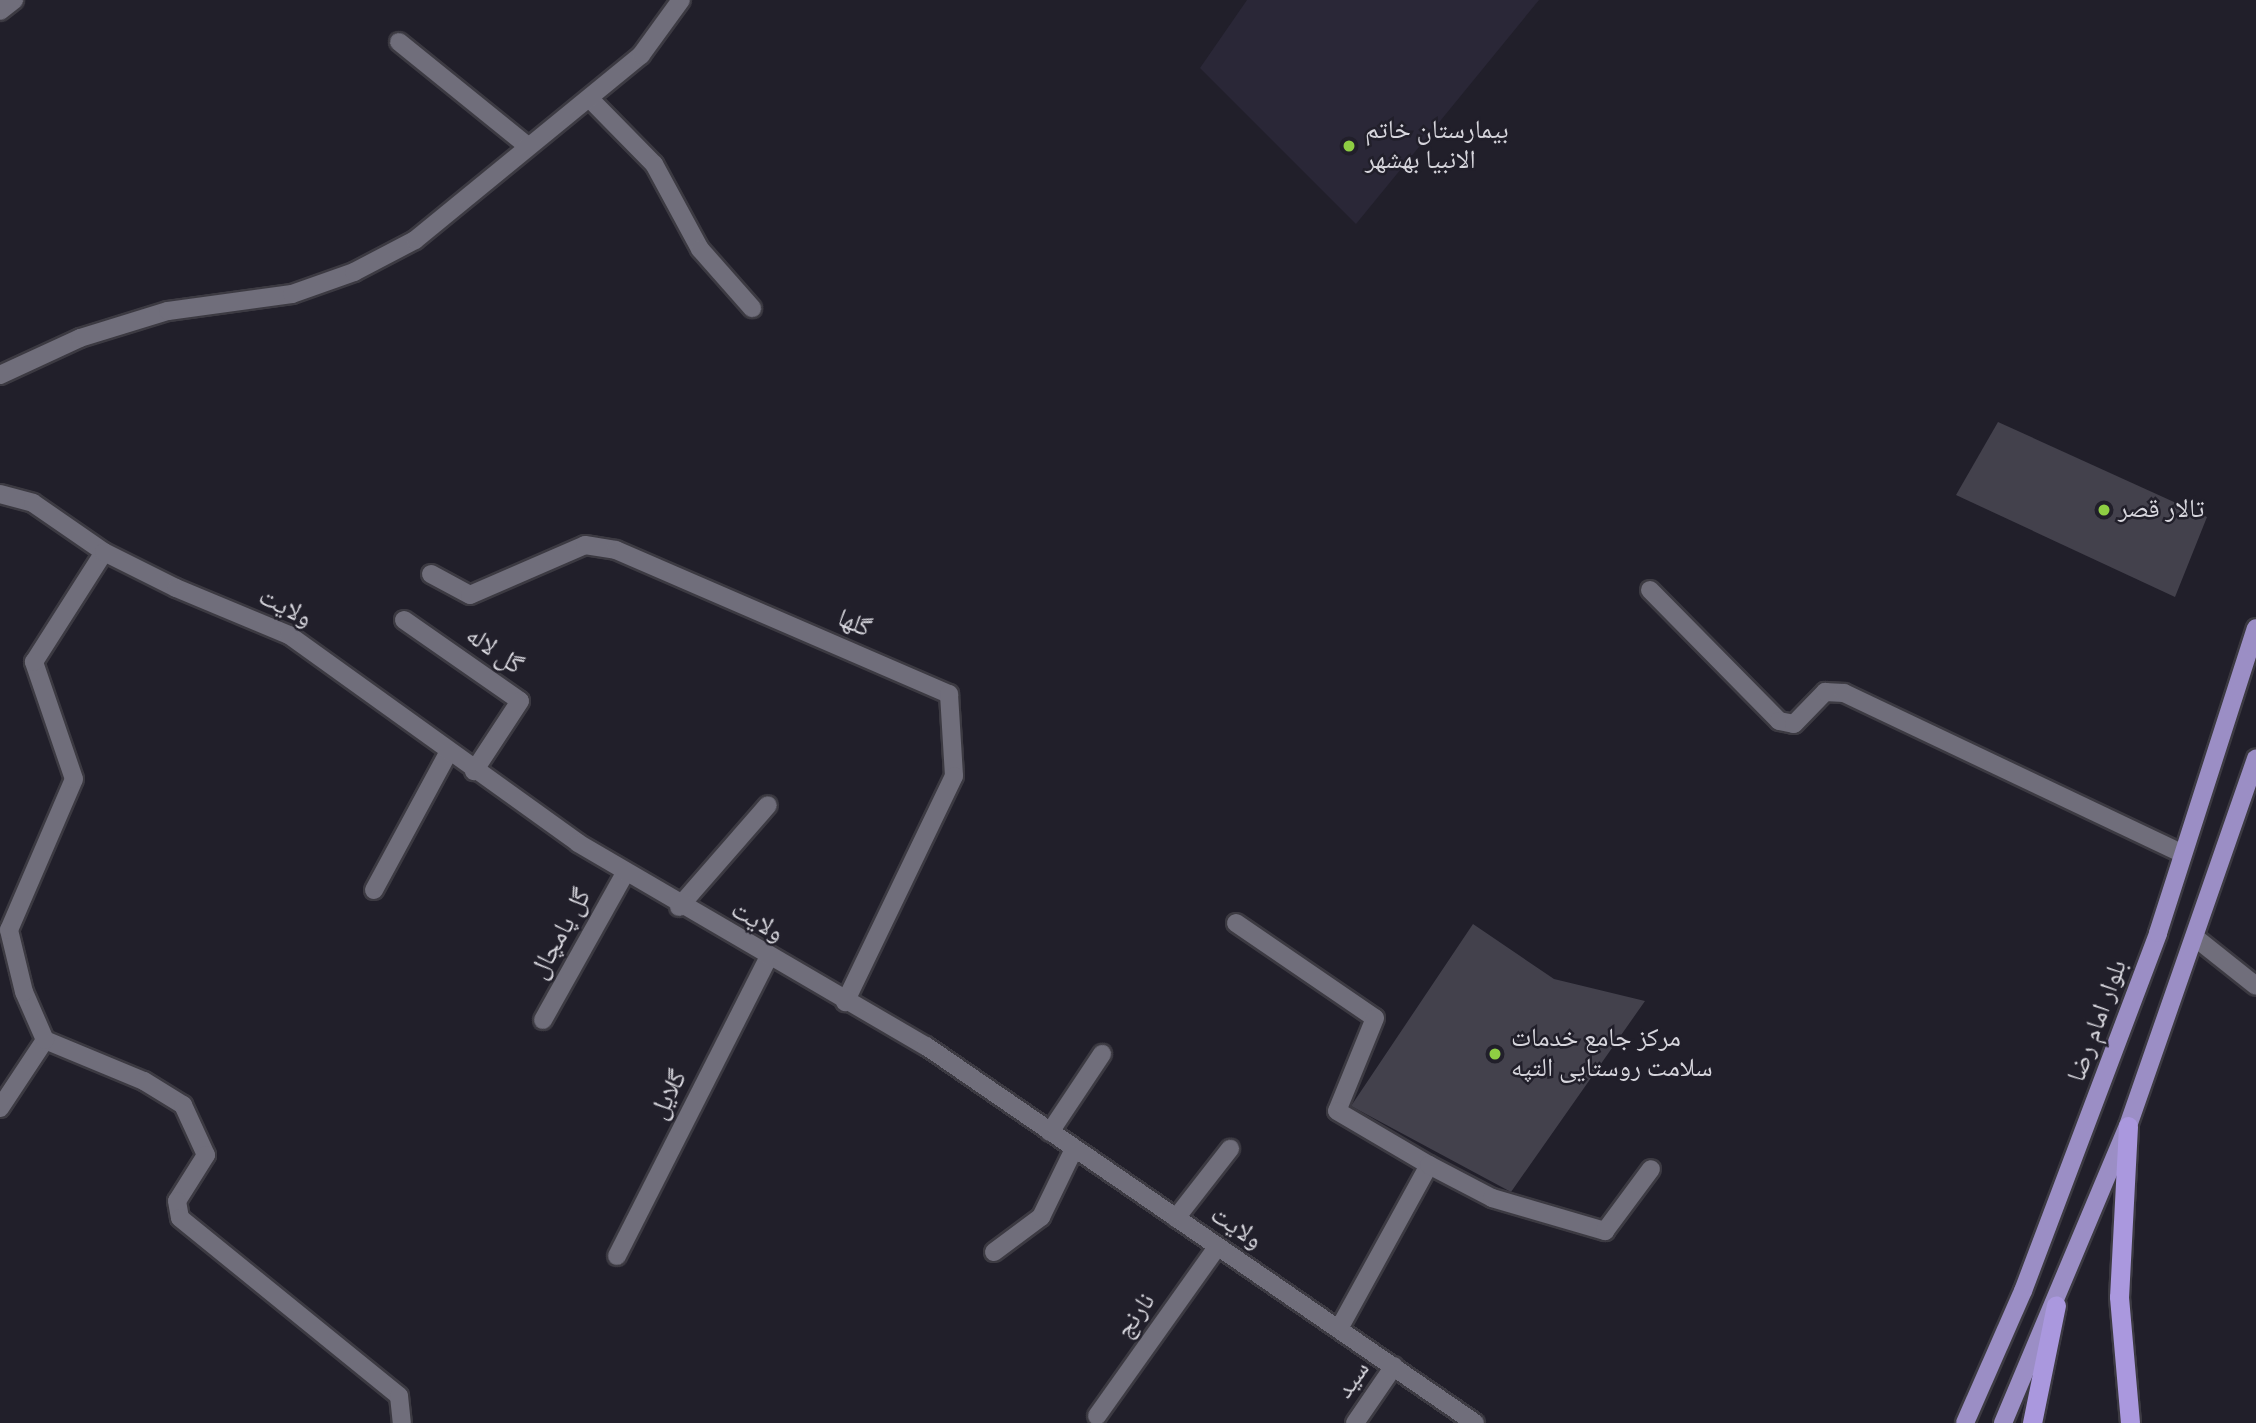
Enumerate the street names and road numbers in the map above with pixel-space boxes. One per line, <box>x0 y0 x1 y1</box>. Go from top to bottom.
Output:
street label: ولایت <box>253 581 317 635</box>
street label: گلها <box>832 603 876 645</box>
street label: گل لاله <box>459 620 529 682</box>
street label: گل پامچال <box>523 883 599 985</box>
street label: ولایت <box>725 895 789 949</box>
street label: بلوار امام رضا <box>2061 956 2135 1086</box>
street label: گلایل <box>644 1065 694 1125</box>
street label: ولایت <box>1204 1199 1268 1257</box>
street label: نارنج <box>1109 1287 1163 1345</box>
street label: سید <box>1329 1355 1377 1405</box>

